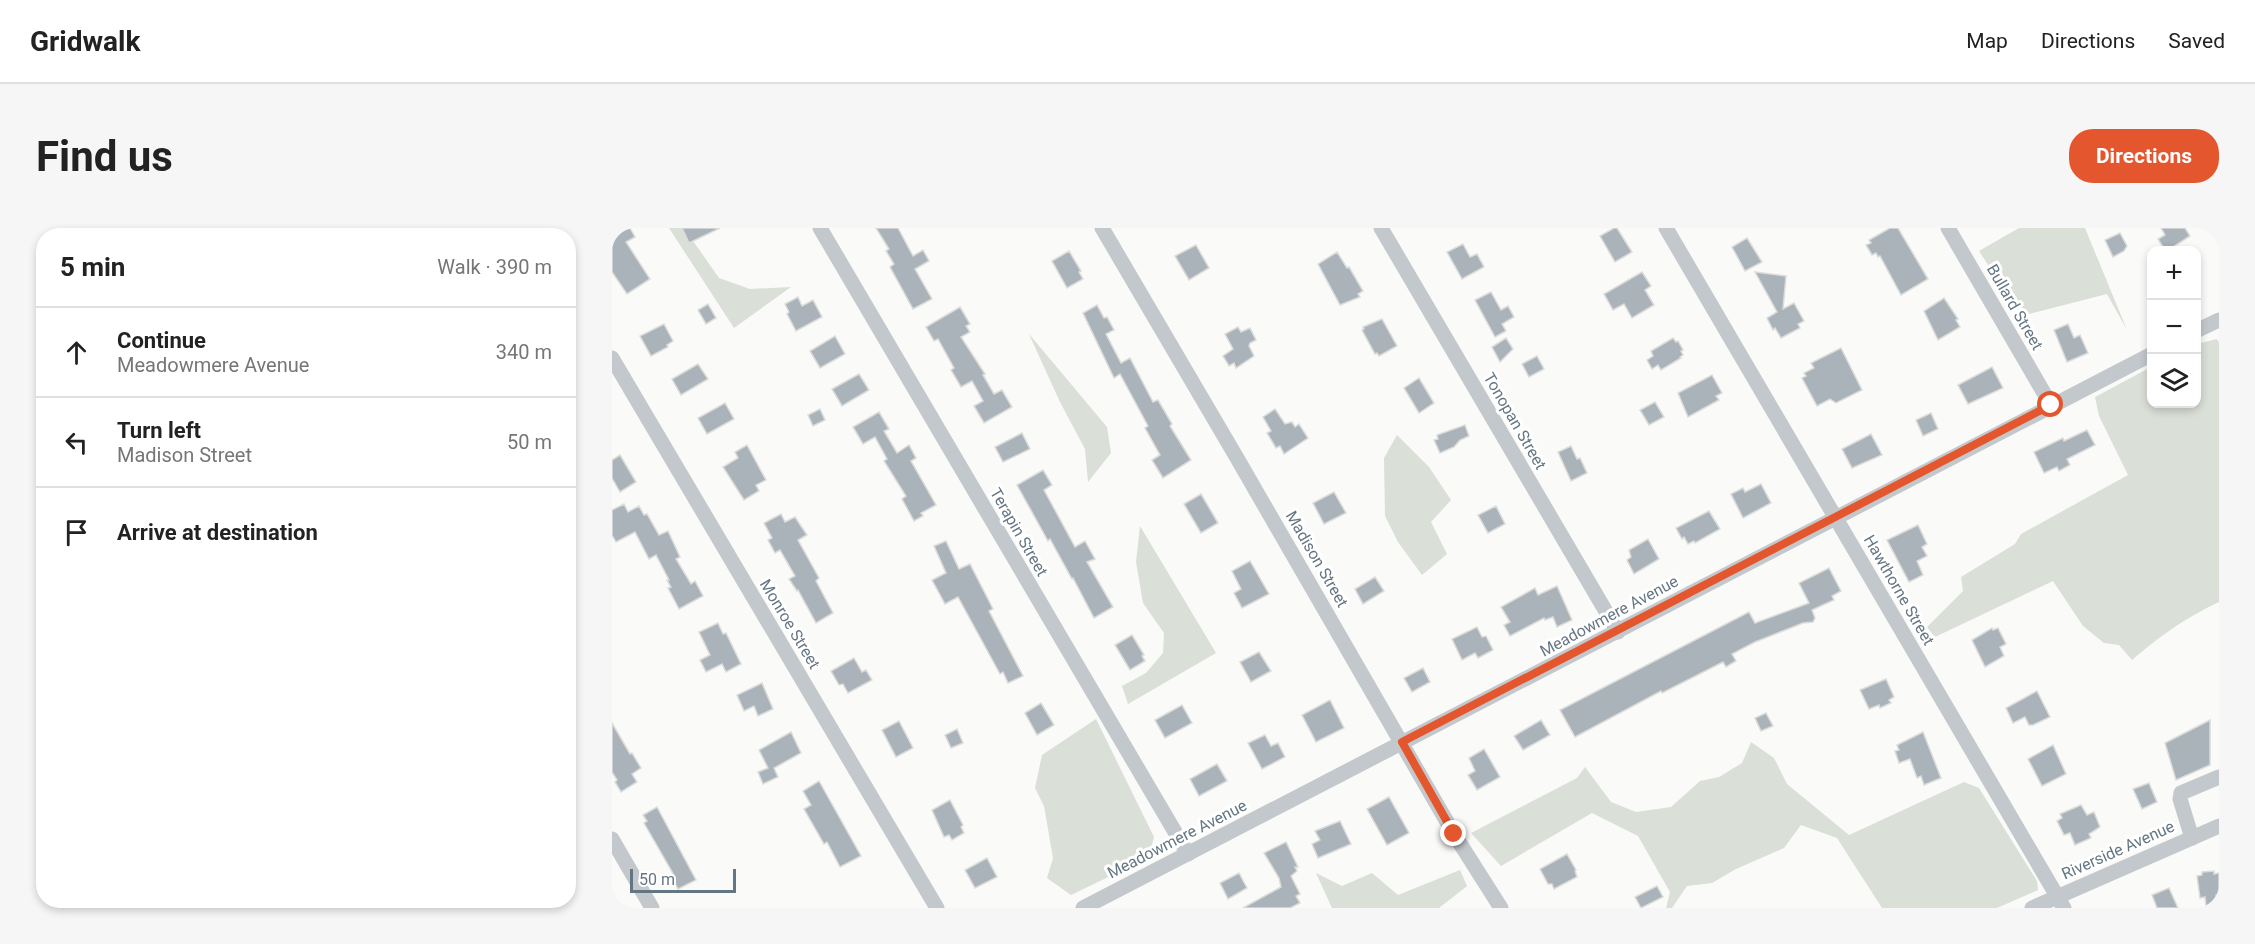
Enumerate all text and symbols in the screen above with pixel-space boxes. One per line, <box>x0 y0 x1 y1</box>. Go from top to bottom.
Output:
text: Gridwalk <box>30 25 140 58</box>
text: Map <box>1966 29 2008 53</box>
text: Directions <box>2041 29 2135 53</box>
text: Saved <box>2168 29 2225 53</box>
button: Directions <box>2069 129 2219 183</box>
text: Find us <box>36 132 173 181</box>
map controls <box>2147 246 2201 408</box>
button: + <box>2147 246 2201 300</box>
text: 5 min <box>60 252 125 282</box>
text: Walk · 390 m <box>437 255 552 279</box>
street label: Bullard Street <box>1983 261 2047 353</box>
button: − <box>2147 300 2201 354</box>
text: Continue <box>117 328 206 353</box>
icon: ahead <box>60 336 93 369</box>
text: 340 m <box>496 340 552 364</box>
text: Meadowmere Avenue <box>117 353 309 377</box>
button: layers <box>2147 354 2201 408</box>
street label: Tonopan Street <box>1480 369 1550 473</box>
route start <box>2037 391 2063 417</box>
text: Turn left <box>117 418 201 443</box>
icon: left <box>60 426 93 459</box>
text: 50 m <box>507 430 552 454</box>
text: Madison Street <box>117 443 252 467</box>
street label: Terapin Street <box>986 484 1052 580</box>
street label: Madison Street <box>1282 507 1352 611</box>
icon: arrive <box>60 516 93 549</box>
text: Arrive at destination <box>117 520 318 545</box>
street label: Hawthorne Street <box>1860 531 1938 649</box>
street label: Meadowmere Avenue <box>1537 571 1681 661</box>
street label: Monroe Street <box>756 576 824 672</box>
street label: Meadowmere Avenue <box>1104 796 1250 882</box>
street label: Riverside Avenue <box>2059 817 2177 883</box>
route end <box>1440 820 1466 846</box>
scale bar <box>630 866 736 894</box>
text: 50 m <box>639 870 675 889</box>

